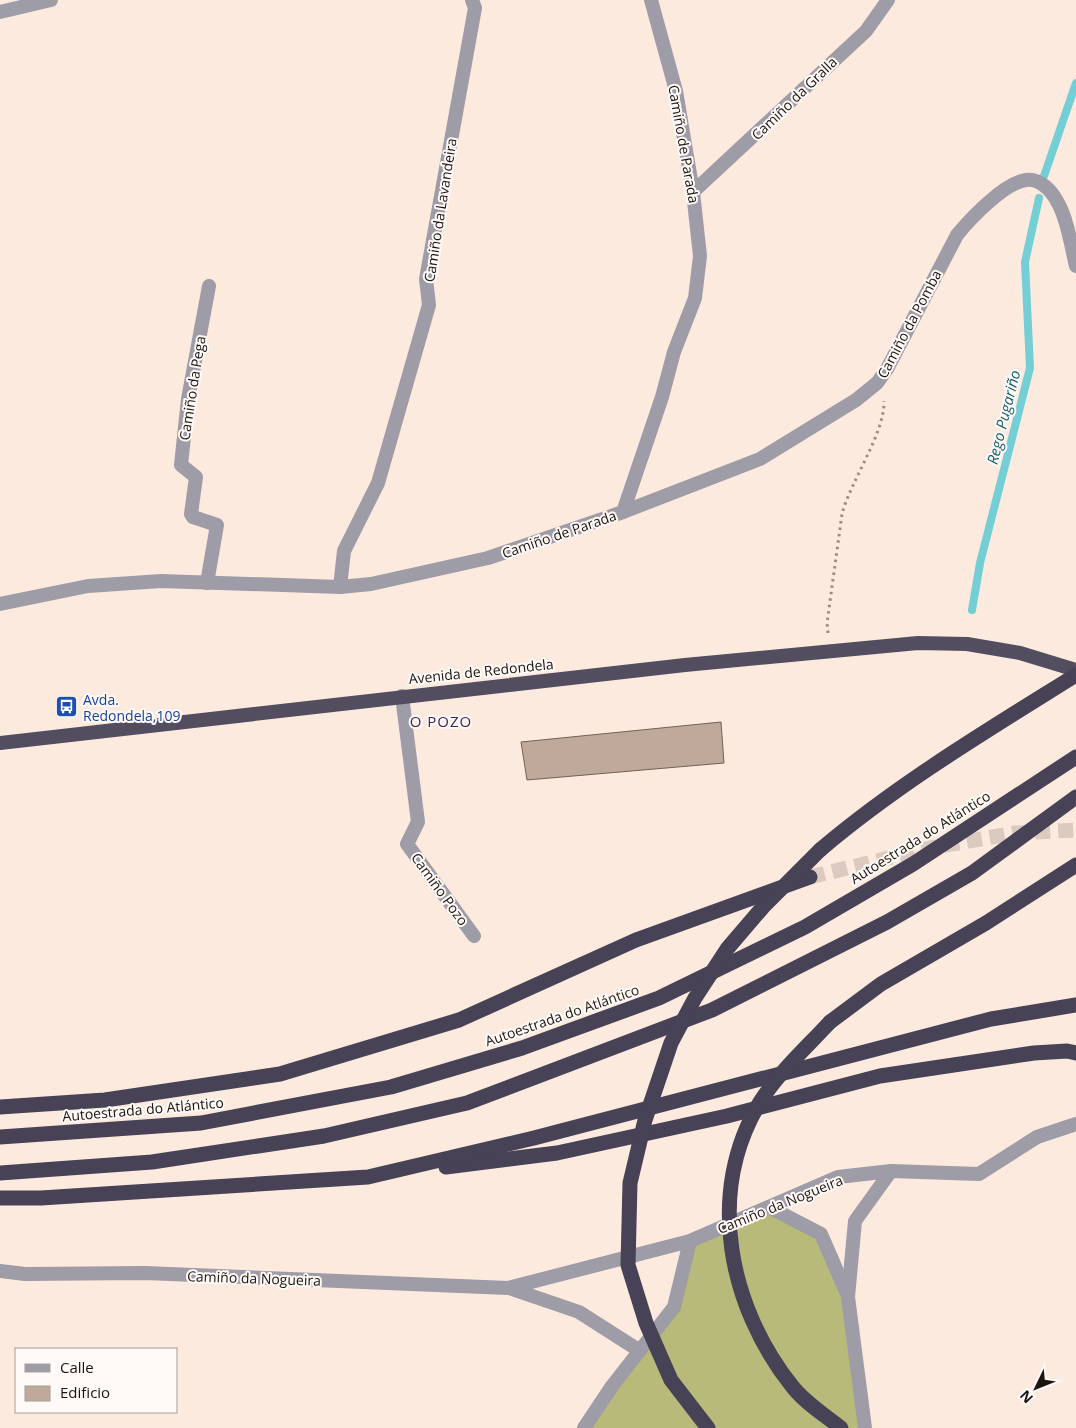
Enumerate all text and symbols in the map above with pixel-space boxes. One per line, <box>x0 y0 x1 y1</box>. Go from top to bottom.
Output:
street label: Camiño da Gralla <box>747 52 841 144</box>
street label: Camiño de Parada <box>664 83 704 205</box>
street label: Camiño da Lavandeira <box>419 137 461 283</box>
street label: Camiño da Pomba <box>872 267 946 381</box>
street label: Camiño da Pega <box>174 334 210 442</box>
water label: Rego Pugariño <box>982 368 1024 466</box>
street label: Camiño de Parada <box>499 506 619 562</box>
street label: Avenida de Redondela <box>408 654 554 688</box>
place label: Avda. Redondela,109 <box>83 690 180 725</box>
bus stop icon: Avda. Redondela,109 <box>55 695 79 719</box>
district label: O POZO <box>410 711 472 731</box>
street label: Autoestrada do Atlántico <box>846 786 994 888</box>
street label: Camiño Pozo <box>407 849 473 929</box>
street label: Autoestrada do Atlántico <box>482 980 642 1050</box>
street label: Autoestrada do Atlántico <box>62 1092 224 1126</box>
street label: Camiño da Nogueira <box>714 1170 846 1238</box>
street label: Camiño da Nogueira <box>187 1266 321 1290</box>
legend <box>15 1348 178 1413</box>
text: Calle <box>60 1357 94 1377</box>
north arrow <box>1011 1363 1061 1413</box>
text: Edificio <box>60 1382 110 1402</box>
text: N <box>1015 1387 1037 1408</box>

